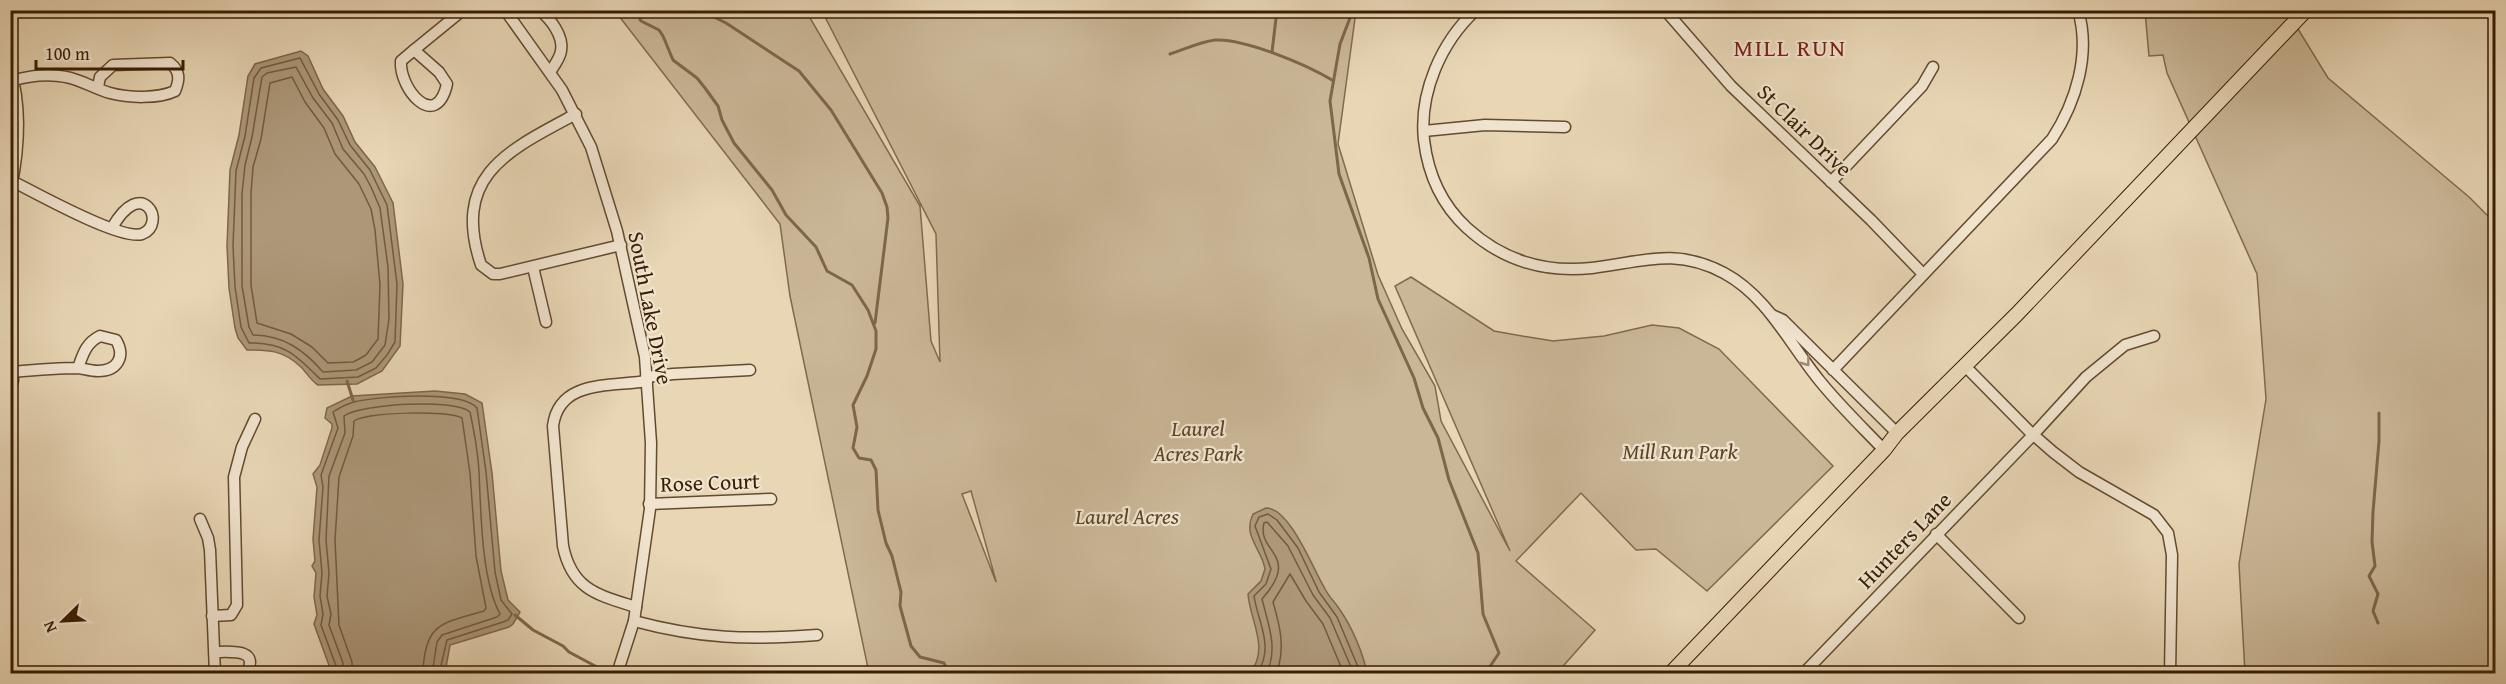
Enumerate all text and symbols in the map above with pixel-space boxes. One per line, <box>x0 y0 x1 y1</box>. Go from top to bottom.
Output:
district label: MILL RUN <box>1733 30 1847 65</box>
scale bar <box>36 33 183 71</box>
text: 100 m <box>45 40 90 67</box>
street label: St Clair Drive <box>1750 76 1860 184</box>
street label: South Lake Drive <box>620 229 682 387</box>
one-way arrow <box>1798 356 1809 367</box>
park label: Laurel Acres Park <box>1152 412 1244 469</box>
park label: Mill Run Park <box>1622 435 1739 467</box>
street label: Rose Court <box>660 464 761 500</box>
street label: Hunters Lane <box>1850 485 1958 595</box>
park label: Laurel Acres <box>1074 500 1179 532</box>
north arrow <box>33 591 93 651</box>
text: N <box>36 617 62 637</box>

